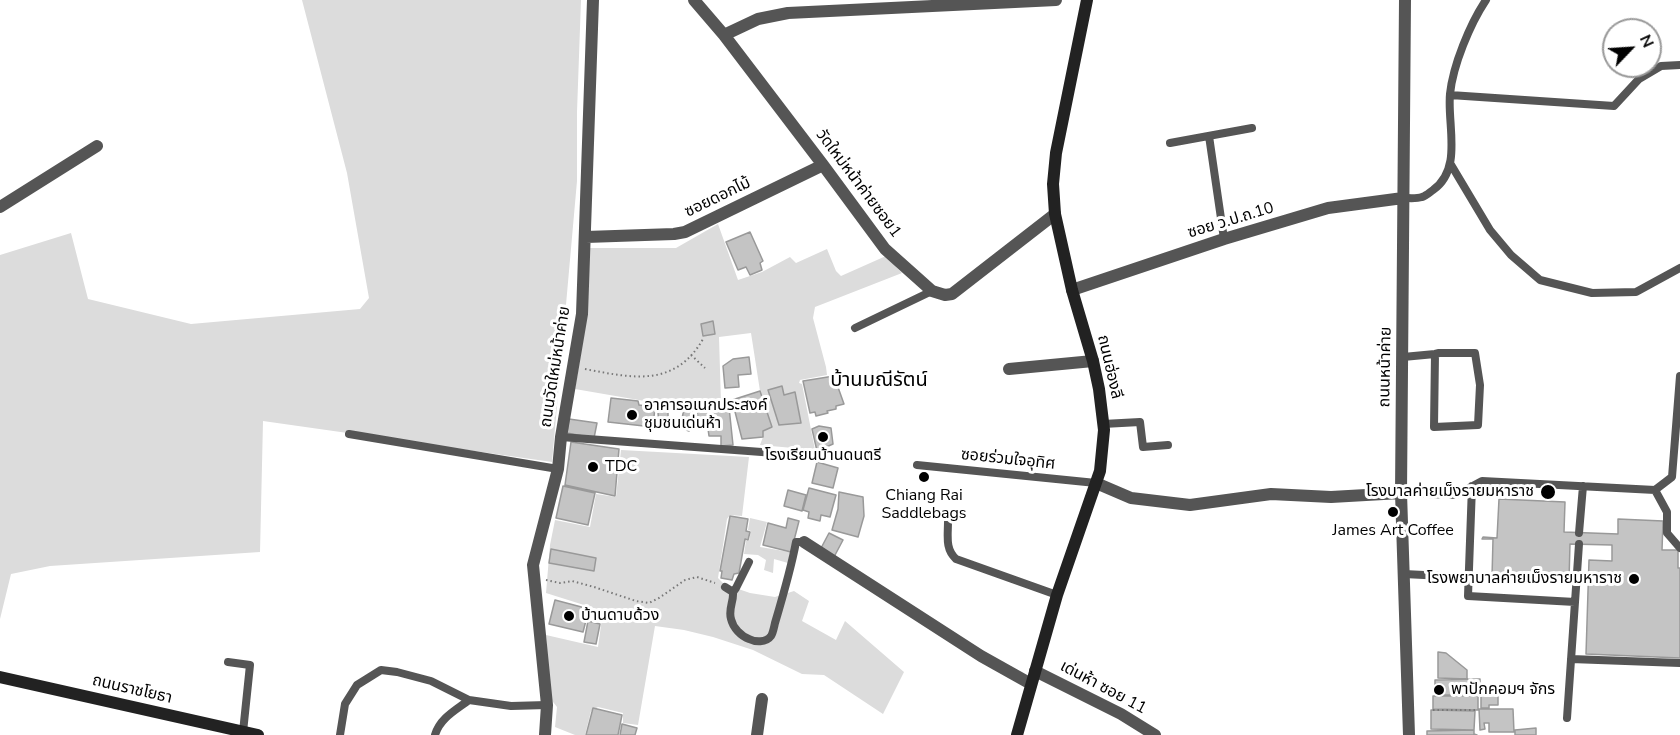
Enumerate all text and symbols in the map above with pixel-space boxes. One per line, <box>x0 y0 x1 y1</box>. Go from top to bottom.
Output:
north arrow <box>1602 18 1662 78</box>
text: N <box>1634 31 1659 51</box>
street label: วัดใหม่หน้าค่ายซอย1 <box>811 126 905 242</box>
street label: ซอยดอกไม้ <box>682 174 754 222</box>
street label: ซอย ว.ป.ถ.10 <box>1186 199 1276 243</box>
street label: ถนนวัดใหม่หน้าค่าย <box>537 305 575 429</box>
street label: ถนนหน้าค่าย <box>1376 326 1396 408</box>
street label: ถนนฮ่องลี <box>1092 333 1126 401</box>
district label: บ้านมณีรัตน์ <box>830 369 928 393</box>
place label: อาคารอเนกประสงค์ ชุมชนเด่นห้า <box>644 396 767 434</box>
marker: อาคารอเนกประสงค์ ชุมชนเด่นห้า <box>625 408 639 422</box>
marker: โรงเรียนบ้านดนตรี <box>816 430 830 444</box>
place label: โรงเรียนบ้านดนตรี <box>765 446 881 466</box>
street label: ซอยร่วมใจอุทิศ <box>960 446 1056 474</box>
place label: TDC <box>605 457 637 477</box>
marker: TDC <box>586 460 600 474</box>
marker: Chiang Rai Saddlebags <box>917 470 931 484</box>
place label: โรงบาลค่ายเม็งรายมหาราช <box>1366 482 1534 502</box>
marker: โรงบาลค่ายเม็งรายมหาราช <box>1539 483 1557 501</box>
place label: Chiang Rai Saddlebags <box>881 486 967 524</box>
marker: James Art Coffee <box>1386 505 1400 519</box>
place label: James Art Coffee <box>1332 521 1454 541</box>
place label: โรงพยาบาลค่ายเม็งรายมหาราช <box>1427 569 1622 589</box>
marker: โรงพยาบาลค่ายเม็งรายมหาราช <box>1627 572 1641 586</box>
place label: บ้านดาบด้วง <box>581 606 659 626</box>
marker: บ้านดาบด้วง <box>562 609 576 623</box>
street label: เด่นห้า ซอย 11 <box>1057 657 1149 719</box>
street label: ถนนราชโยธา <box>90 671 174 709</box>
place label: พาปักคอมฯ จักร <box>1451 680 1555 700</box>
marker: พาปักคอมฯ จักร <box>1432 683 1446 697</box>

